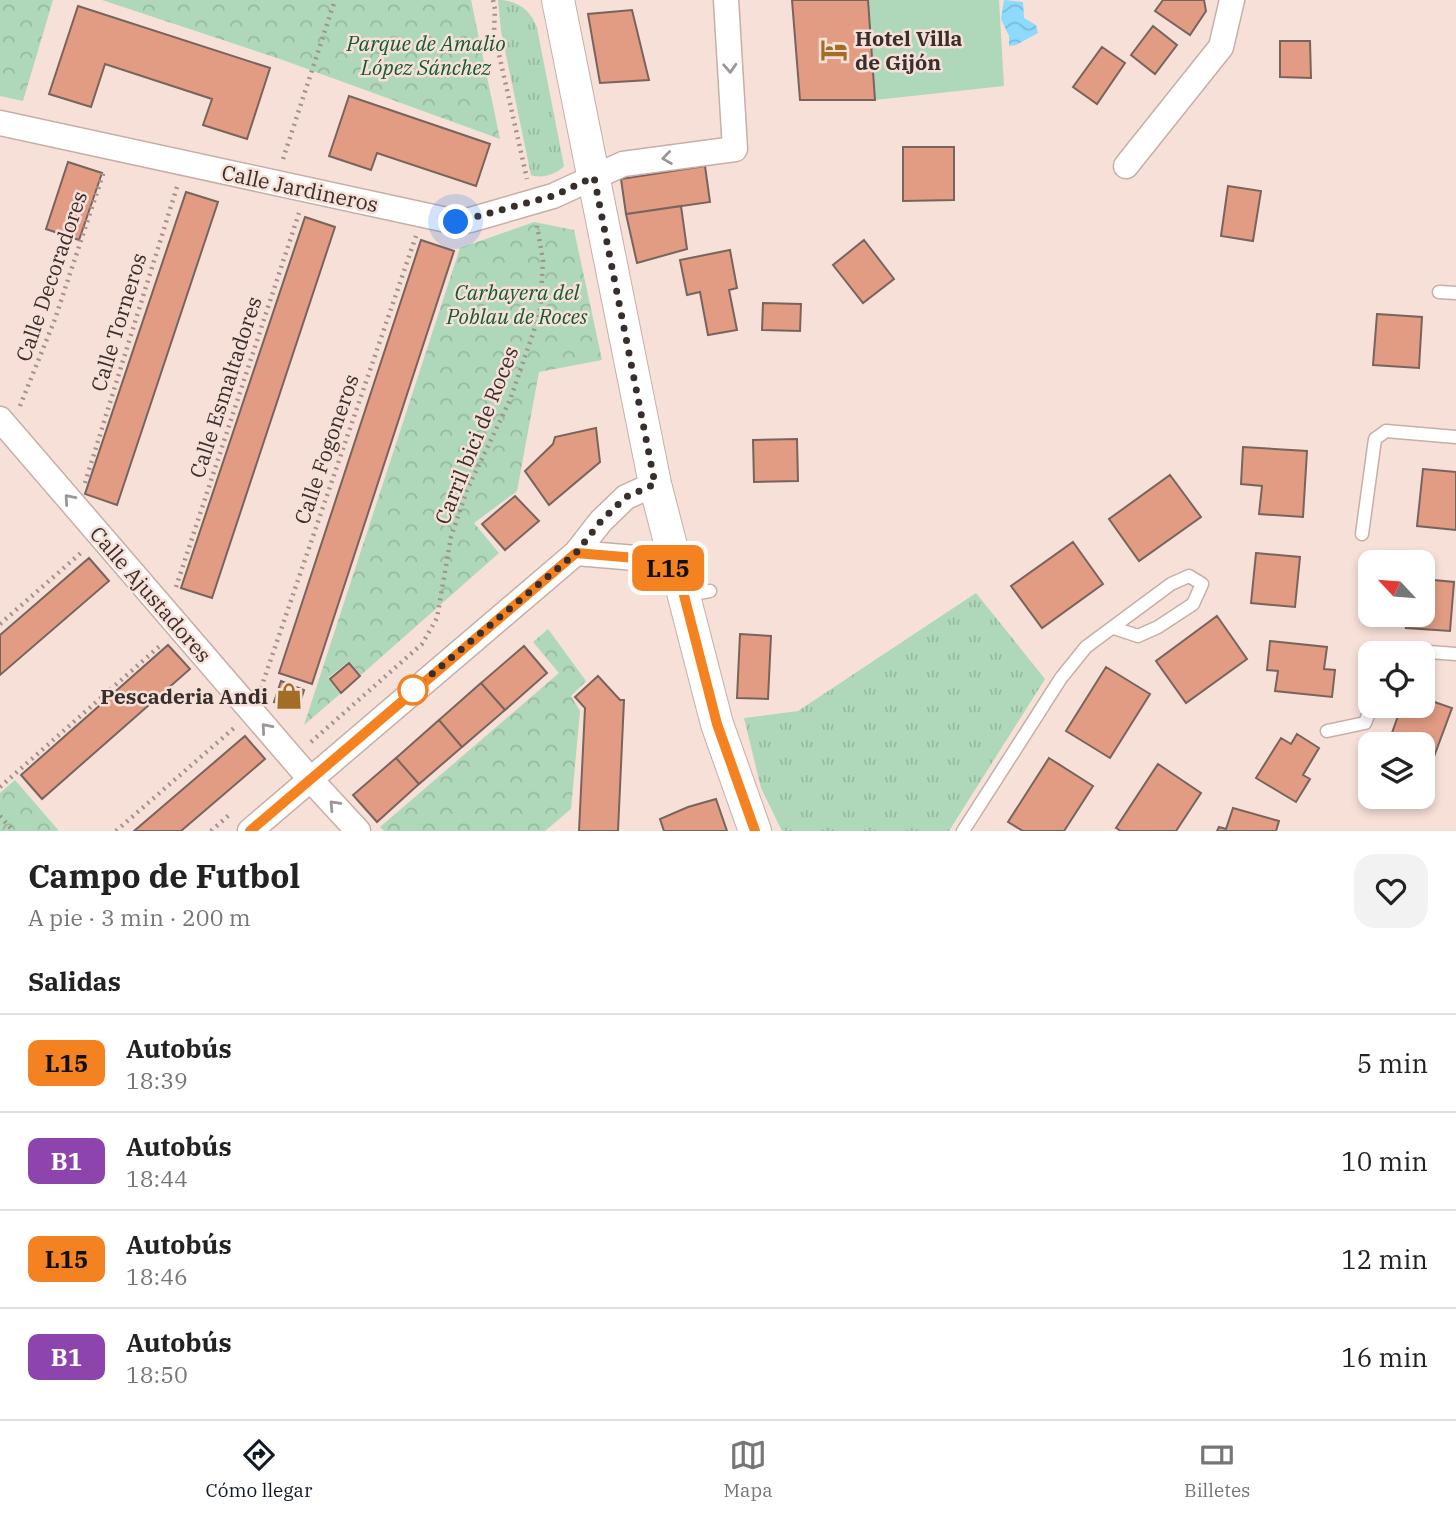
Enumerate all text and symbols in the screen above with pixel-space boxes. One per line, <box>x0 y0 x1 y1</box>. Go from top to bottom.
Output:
place label: Hotel Villa de Gijón <box>855 24 963 76</box>
park label: Parque de Amalio López Sánchez <box>345 29 506 81</box>
hotel icon: Hotel Villa de Gijón <box>819 35 849 65</box>
one-way arrow <box>722 63 737 74</box>
one-way arrow <box>661 150 673 165</box>
street label: Calle Jardineros <box>219 158 381 218</box>
street label: Calle Decoradores <box>9 187 93 365</box>
your location <box>438 204 473 239</box>
street label: Calle Torneros <box>84 249 152 395</box>
park label: Carbayera del Poblau de Roces <box>445 278 588 330</box>
street label: Calle Esmaltadores <box>182 293 268 481</box>
street label: Carril bici de Roces <box>427 342 525 528</box>
street label: Calle Fogoneros <box>287 370 365 528</box>
one-way arrow <box>65 495 77 508</box>
street label: Calle Ajustadores <box>84 520 218 668</box>
line badge: L15 <box>628 545 708 591</box>
north arrow <box>1358 550 1435 626</box>
map controls <box>1358 550 1435 809</box>
text: L15 <box>646 552 690 584</box>
button: locate <box>1358 641 1435 718</box>
unlabelled marker <box>398 675 428 705</box>
shop icon: Pescaderia Andi <box>274 681 304 711</box>
place label: Pescaderia Andi <box>100 682 268 710</box>
one-way arrow <box>262 723 274 736</box>
button: layers <box>1358 732 1435 809</box>
one-way arrow <box>330 800 342 813</box>
text: Campo de Futbol <box>28 854 300 897</box>
button: heart <box>1354 854 1428 928</box>
text: A pie · 3 min · 200 m <box>28 902 251 932</box>
text: Salidas <box>28 964 121 998</box>
text: Autobús <box>126 1031 232 1065</box>
text: 5 min <box>1357 1046 1428 1080</box>
text: L15 <box>45 1047 88 1079</box>
text: 18:39 <box>126 1065 188 1095</box>
text: Autobús <box>126 1129 232 1163</box>
text: 10 min <box>1341 1144 1428 1178</box>
text: B1 <box>51 1145 82 1177</box>
text: 18:44 <box>126 1163 188 1193</box>
text: Autobús <box>126 1227 232 1261</box>
text: 12 min <box>1341 1242 1428 1276</box>
text: L15 <box>45 1243 88 1275</box>
text: 18:46 <box>126 1261 188 1291</box>
text: Autobús <box>126 1325 232 1359</box>
text: 16 min <box>1341 1340 1428 1374</box>
text: B1 <box>51 1341 82 1373</box>
text: 18:50 <box>126 1359 188 1389</box>
tab: Cómo llegar <box>206 1436 312 1502</box>
tab: Mapa <box>724 1436 773 1502</box>
tab: Billetes <box>1184 1436 1250 1502</box>

